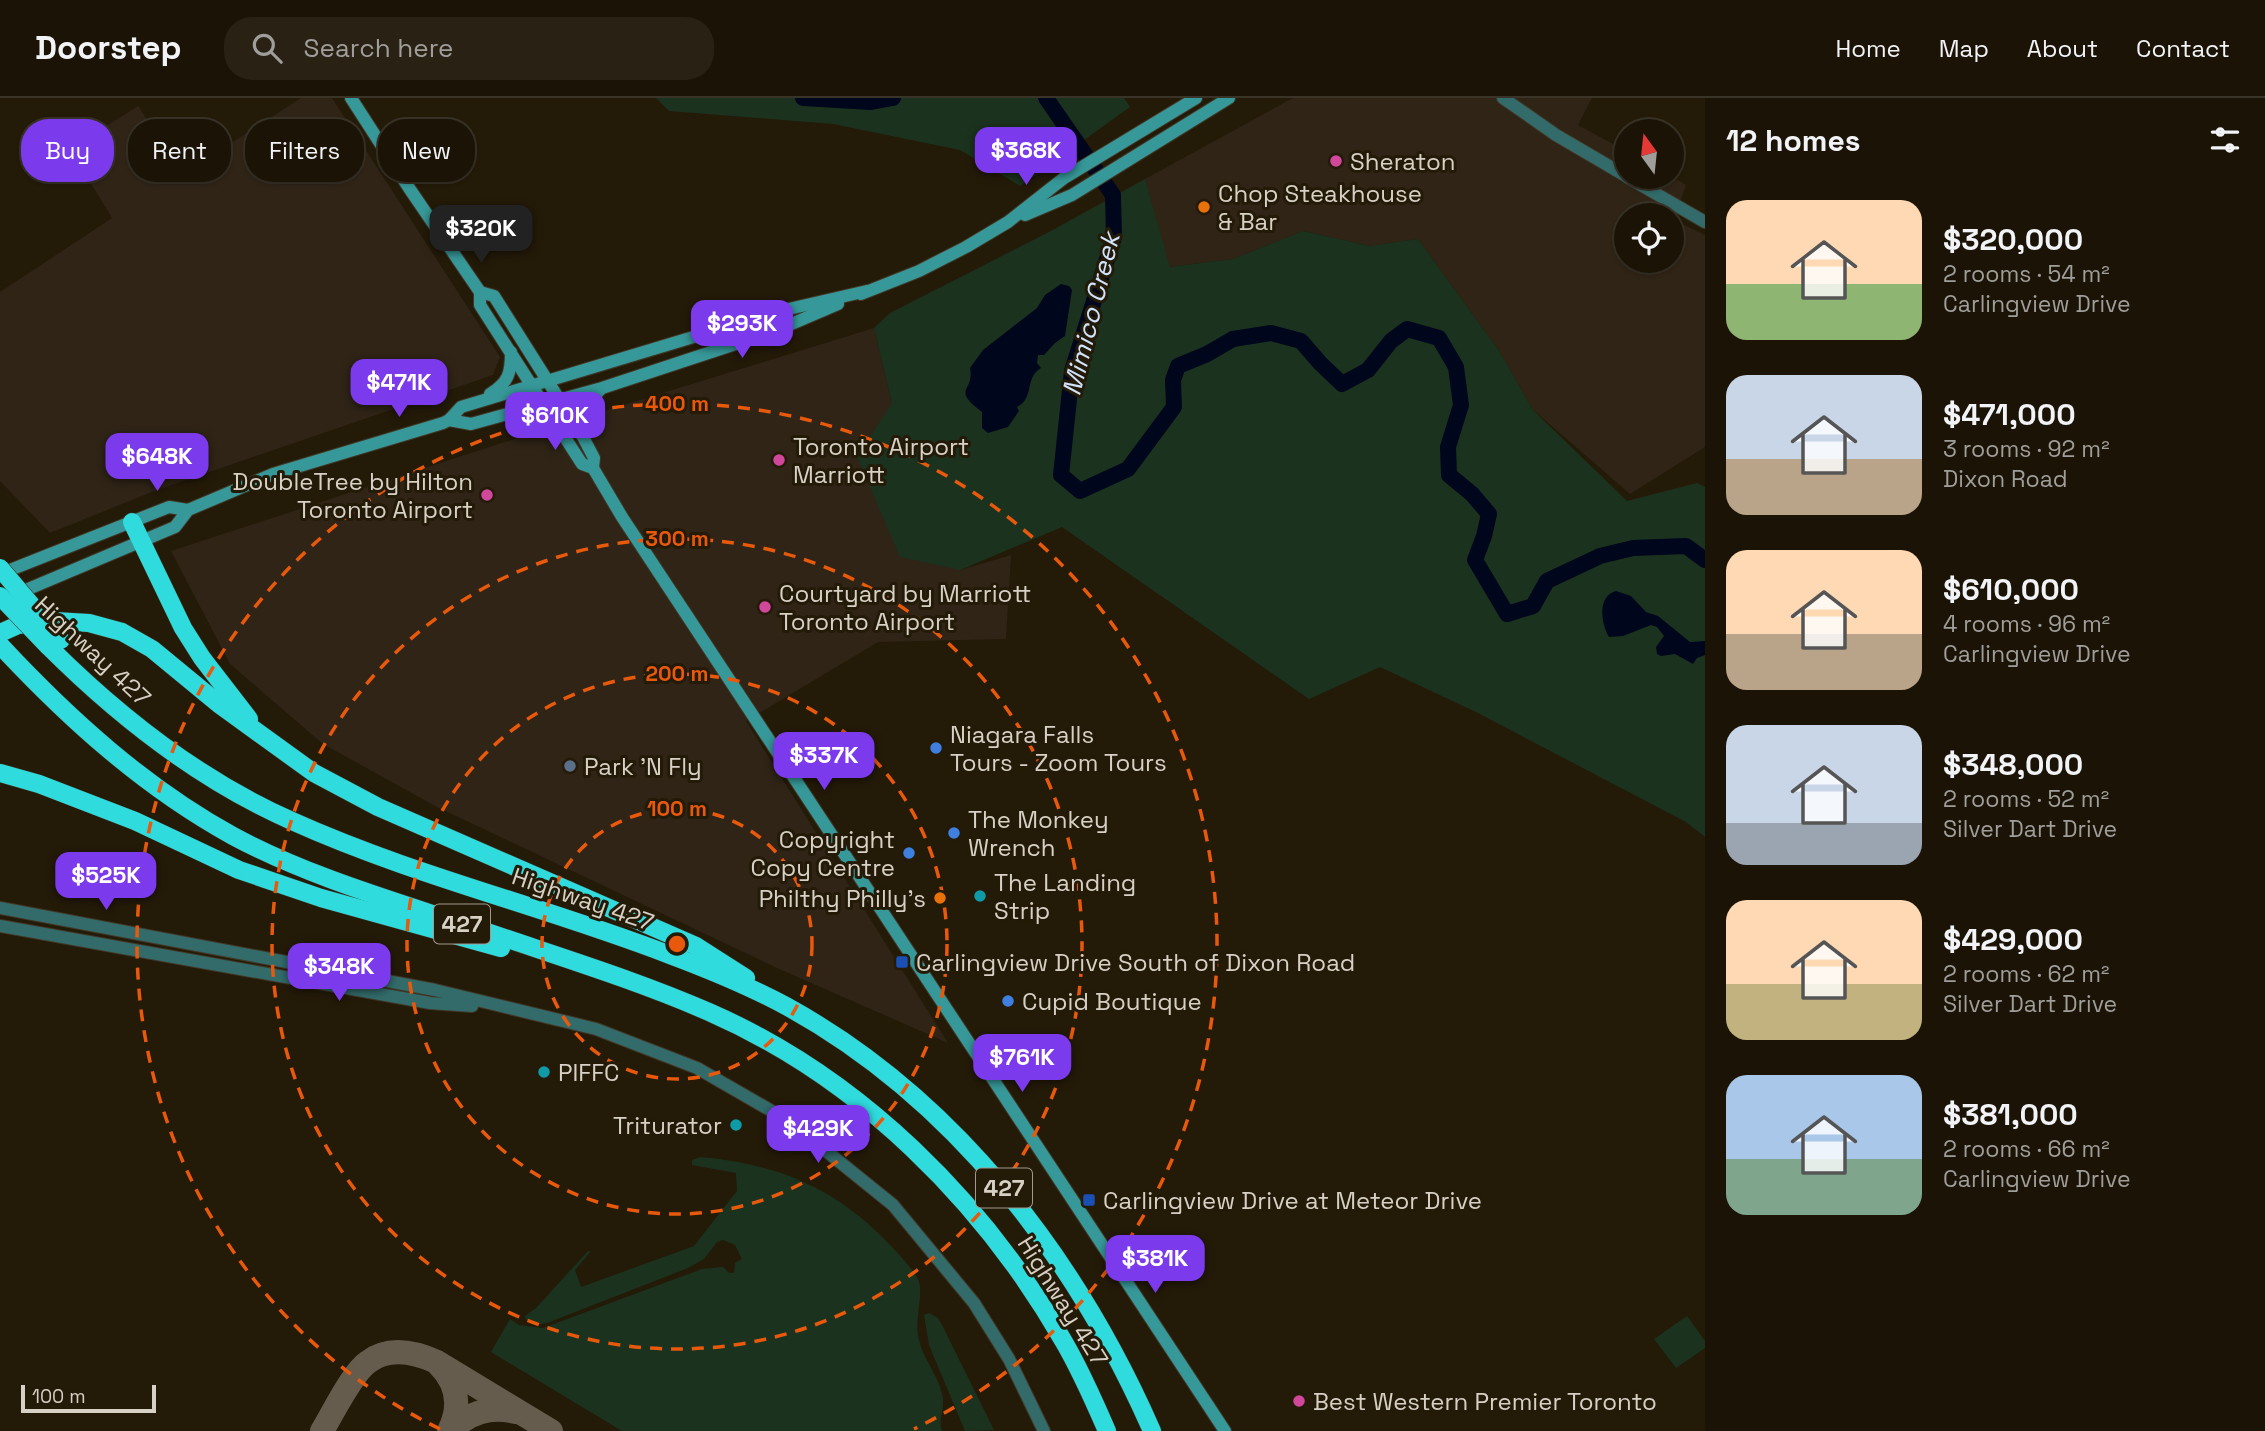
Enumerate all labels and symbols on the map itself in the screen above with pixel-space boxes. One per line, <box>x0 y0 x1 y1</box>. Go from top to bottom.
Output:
north arrow <box>1614 119 1684 189</box>
pin: $368K <box>977 127 1075 187</box>
place label: Sheraton <box>1350 146 1455 177</box>
marker: Sheraton <box>1328 153 1344 169</box>
place label: Chop Steakhouse & Bar <box>1218 178 1422 237</box>
marker: Chop Steakhouse & Bar <box>1196 199 1212 215</box>
pin: $320K <box>432 206 530 265</box>
water label: Mimico Creek <box>1054 226 1128 399</box>
pin: $293K <box>693 300 791 360</box>
pin: $471K <box>350 360 448 419</box>
text: 400 m <box>645 390 709 417</box>
pin: $610K <box>506 392 604 452</box>
place label: Toronto Airport Marriott <box>793 431 969 490</box>
pin: $648K <box>108 434 206 493</box>
marker: Toronto Airport Marriott <box>771 452 787 468</box>
place label: DoubleTree by Hilton Toronto Airport <box>233 466 473 525</box>
marker: DoubleTree by Hilton Toronto Airport <box>479 487 495 503</box>
text: 300 m <box>645 525 709 552</box>
place label: Courtyard by Marriott Toronto Airport <box>779 578 1031 637</box>
street label: Highway 427 <box>28 589 158 713</box>
marker: Courtyard by Marriott Toronto Airport <box>757 599 773 615</box>
text: 200 m <box>646 660 708 687</box>
place label: Niagara Falls Tours - Zoom Tours <box>950 719 1167 778</box>
pin: $337K <box>775 732 873 792</box>
marker: Niagara Falls Tours - Zoom Tours <box>928 740 944 756</box>
place label: Park 'N Fly <box>584 751 702 782</box>
marker: Park 'N Fly <box>562 758 578 774</box>
text: 100 m <box>647 795 707 822</box>
place label: The Monkey Wrench <box>968 804 1109 863</box>
place label: Copyright Copy Centre <box>751 824 895 883</box>
marker: The Monkey Wrench <box>946 825 962 841</box>
marker: Copyright Copy Centre <box>901 845 917 861</box>
pin: $525K <box>57 852 155 912</box>
street label: Highway 427 <box>508 860 658 938</box>
place label: The Landing Strip <box>994 867 1136 926</box>
place label: Philthy Philly’s <box>759 883 926 914</box>
marker: The Landing Strip <box>972 888 988 904</box>
marker: Philthy Philly’s <box>932 890 948 906</box>
road number: 427 <box>434 904 490 944</box>
centre of rings <box>665 932 689 956</box>
pin: $348K <box>290 944 388 1003</box>
place label: Carlingview Drive South of Dixon Road <box>916 947 1355 978</box>
marker: Carlingview Drive South of Dixon Road <box>894 954 910 970</box>
place label: Cupid Boutique <box>1022 986 1202 1017</box>
marker: Cupid Boutique <box>1000 993 1016 1009</box>
pin: $761K <box>973 1034 1071 1094</box>
place label: PIFFC <box>558 1057 619 1088</box>
marker: PIFFC <box>536 1064 552 1080</box>
pin: $429K <box>769 1105 867 1165</box>
place label: Triturator <box>613 1110 722 1141</box>
marker: Triturator <box>728 1117 744 1133</box>
road number: 427 <box>976 1168 1032 1208</box>
place label: Carlingview Drive at Meteor Drive <box>1103 1185 1482 1216</box>
marker: Carlingview Drive at Meteor Drive <box>1081 1192 1097 1208</box>
street label: Highway 427 <box>1011 1230 1115 1372</box>
pin: $381K <box>1106 1236 1204 1295</box>
scale bar <box>21 1382 156 1414</box>
place label: Best Western Premier Toronto <box>1313 1386 1657 1417</box>
marker: Best Western Premier Toronto <box>1291 1393 1307 1409</box>

